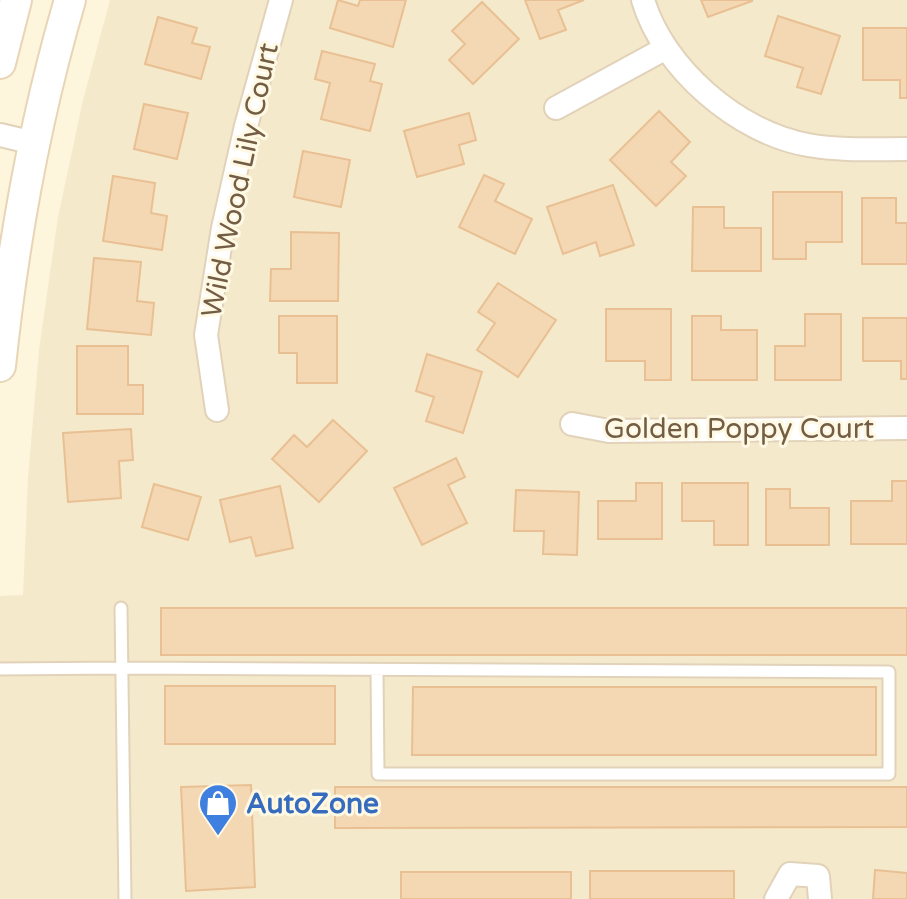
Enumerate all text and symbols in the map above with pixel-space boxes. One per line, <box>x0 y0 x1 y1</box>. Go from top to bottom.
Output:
street label: Wild Wood Lily Court <box>194 40 286 321</box>
street label: Golden Poppy Court <box>604 412 875 446</box>
shop icon: AutoZone <box>197 782 239 837</box>
place label: AutoZone <box>246 787 379 821</box>

